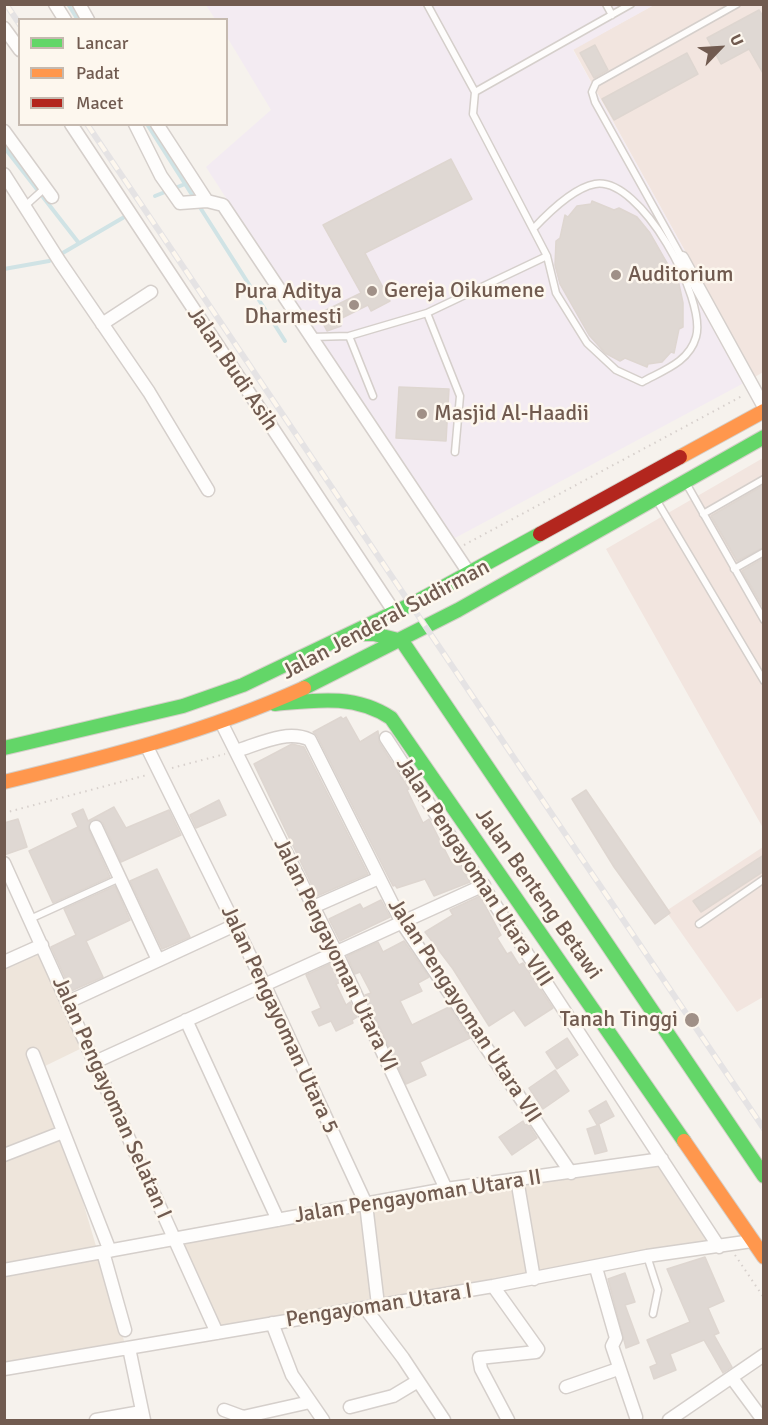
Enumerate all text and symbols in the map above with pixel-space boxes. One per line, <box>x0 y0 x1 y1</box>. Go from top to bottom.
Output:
legend <box>18 18 228 126</box>
north arrow <box>690 18 750 78</box>
text: U <box>725 31 748 50</box>
text: Lancar <box>76 32 128 54</box>
text: Padat <box>76 62 120 84</box>
text: Macet <box>76 92 123 114</box>
place label: Auditorium <box>628 262 734 288</box>
marker: Auditorium <box>609 268 623 282</box>
place label: Gereja Oikumene <box>384 278 545 304</box>
place label: Pura Aditya Dharmesti <box>234 279 342 330</box>
marker: Gereja Oikumene <box>365 284 379 298</box>
marker: Pura Aditya Dharmesti <box>347 298 361 312</box>
street label: Jalan Budi Asih <box>181 302 283 436</box>
place label: Masjid Al-Haadii <box>434 401 589 427</box>
marker: Masjid Al-Haadii <box>415 407 429 421</box>
street label: Jalan Jenderal Sudirman <box>278 554 494 686</box>
street label: Jalan Pengayoman Utara VIII <box>390 752 558 992</box>
street label: Jalan Benteng Betawi <box>469 803 607 985</box>
street label: Jalan Pengayoman Utara VI <box>267 834 403 1076</box>
street label: Jalan Pengayoman Utara VII <box>381 894 547 1128</box>
street label: Jalan Pengayoman Utara 5 <box>214 902 344 1138</box>
street label: Jalan Pengayoman Selatan I <box>46 973 176 1223</box>
place label: Tanah Tinggi <box>560 1007 678 1033</box>
marker: Tanah Tinggi <box>683 1011 701 1029</box>
street label: Jalan Pengayoman Utara II <box>293 1164 543 1230</box>
street label: Pengayoman Utara I <box>284 1278 474 1334</box>

